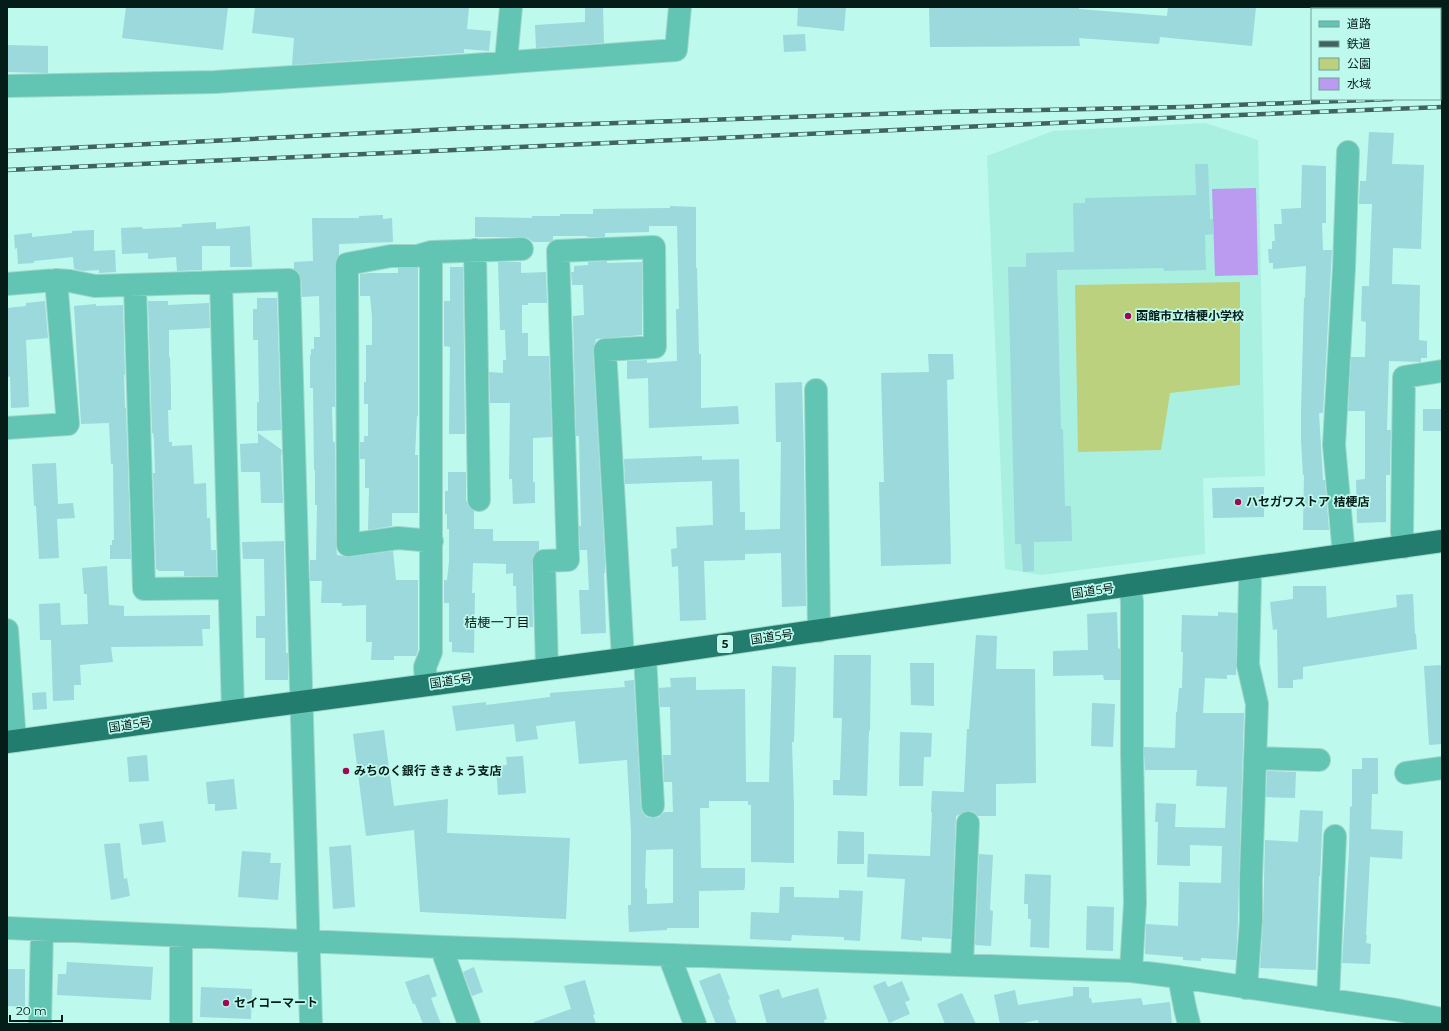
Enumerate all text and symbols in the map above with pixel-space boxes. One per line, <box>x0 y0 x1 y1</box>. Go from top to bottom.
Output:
legend <box>1311 8 1441 100</box>
text: 道路 <box>1347 16 1371 31</box>
text: 鉄道 <box>1347 36 1371 51</box>
text: 公園 <box>1347 56 1371 71</box>
text: 水域 <box>1347 76 1371 91</box>
place label: 函館市立桔梗小学校 <box>1136 308 1244 323</box>
marker: 函館市立桔梗小学校 <box>1123 311 1133 321</box>
place label: ハセガワストア 桔梗店 <box>1246 494 1369 509</box>
marker: ハセガワストア 桔梗店 <box>1233 497 1243 507</box>
street label: 国道5号 <box>1071 580 1115 601</box>
district label: 桔梗一丁目 <box>464 614 530 630</box>
street label: 国道5号 <box>750 626 794 647</box>
road number: 5 <box>717 635 733 653</box>
street label: 国道5号 <box>429 670 473 691</box>
street label: 国道5号 <box>108 714 152 735</box>
place label: みちのく銀行 ききょう支店 <box>354 763 501 778</box>
marker: みちのく銀行 ききょう支店 <box>341 766 351 776</box>
place label: セイコーマート <box>234 995 318 1010</box>
scale bar <box>10 997 62 1023</box>
marker: セイコーマート <box>221 998 231 1008</box>
text: 20 m <box>16 1003 47 1018</box>

